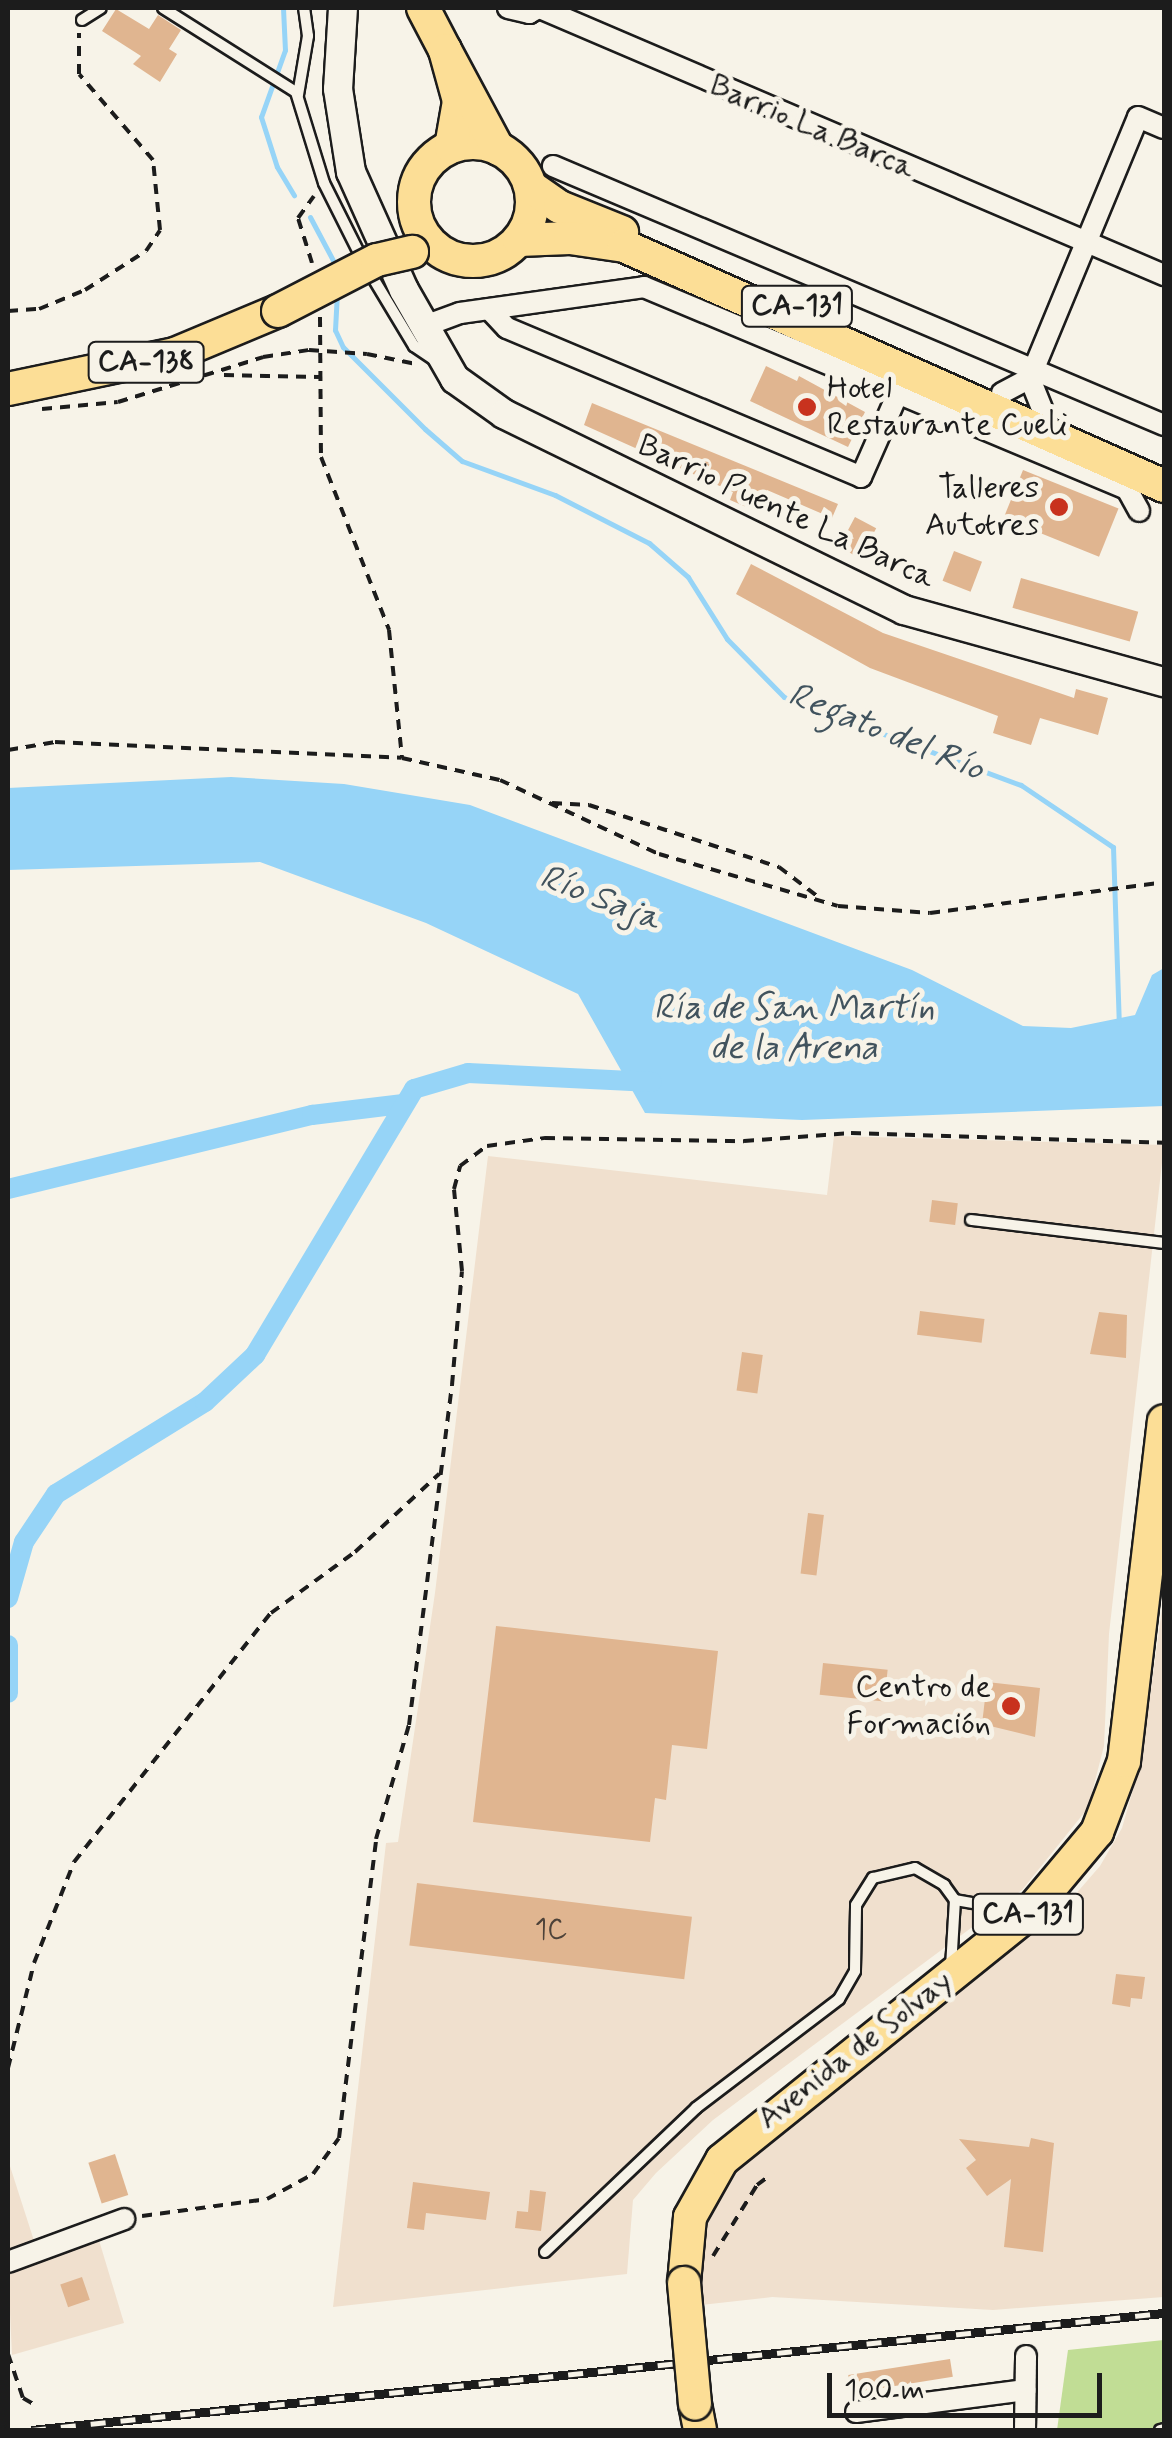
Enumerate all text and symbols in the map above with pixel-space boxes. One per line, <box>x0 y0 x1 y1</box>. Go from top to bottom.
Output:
street label: Barrio La Barca <box>705 67 919 187</box>
road number: CA-131 <box>740 281 854 331</box>
road number: CA-138 <box>86 337 206 387</box>
place label: Hotel Restaurante Cueli <box>827 370 1070 445</box>
marker: Hotel Restaurante Cueli <box>796 396 818 418</box>
street label: Barrio Puente La Barca <box>633 427 939 597</box>
place label: Talleres Autotres <box>925 470 1039 545</box>
marker: Talleres Autotres <box>1048 496 1070 518</box>
water label: Regato del Río <box>784 674 988 790</box>
water label: Río Saja <box>535 856 665 940</box>
water label: Ría de San Martín de la Arena <box>657 987 931 1069</box>
place label: Centro de Formación <box>847 1669 991 1744</box>
marker: Centro de Formación <box>1000 1695 1022 1717</box>
road number: CA-131 <box>970 1889 1086 1939</box>
house number: 1C <box>535 1914 567 1948</box>
street label: Avenida de Solvay <box>749 1961 961 2139</box>
scale bar <box>832 2353 1107 2415</box>
text: 100 m <box>844 2371 925 2410</box>

